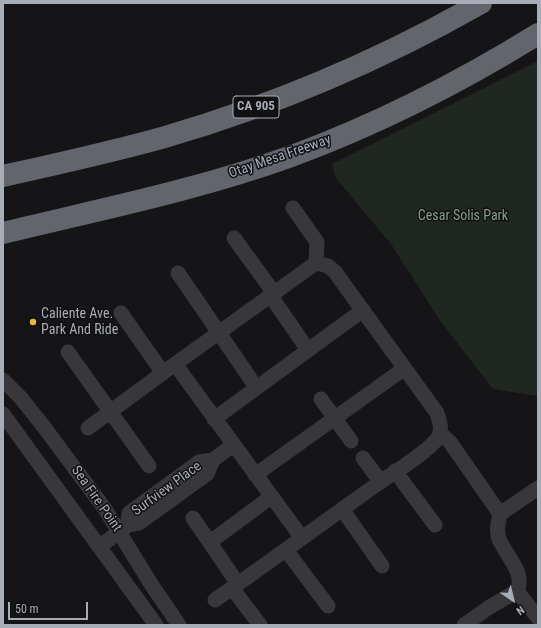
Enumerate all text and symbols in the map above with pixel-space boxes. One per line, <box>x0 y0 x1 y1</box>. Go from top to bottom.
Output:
road number: CA 905 <box>233 96 279 118</box>
street label: Otay Mesa Freeway <box>227 132 333 182</box>
park label: Cesar Solis Park <box>418 208 508 224</box>
place label: Caliente Ave. Park And Ride <box>41 306 118 338</box>
marker: Caliente Ave. Park And Ride <box>28 317 38 327</box>
street label: Surfview Place <box>129 458 205 520</box>
street label: Sea Fire Point <box>67 463 125 535</box>
north arrow <box>493 580 533 620</box>
scale bar <box>10 594 90 620</box>
text: 50 m <box>15 602 39 616</box>
text: N <box>514 603 527 617</box>

